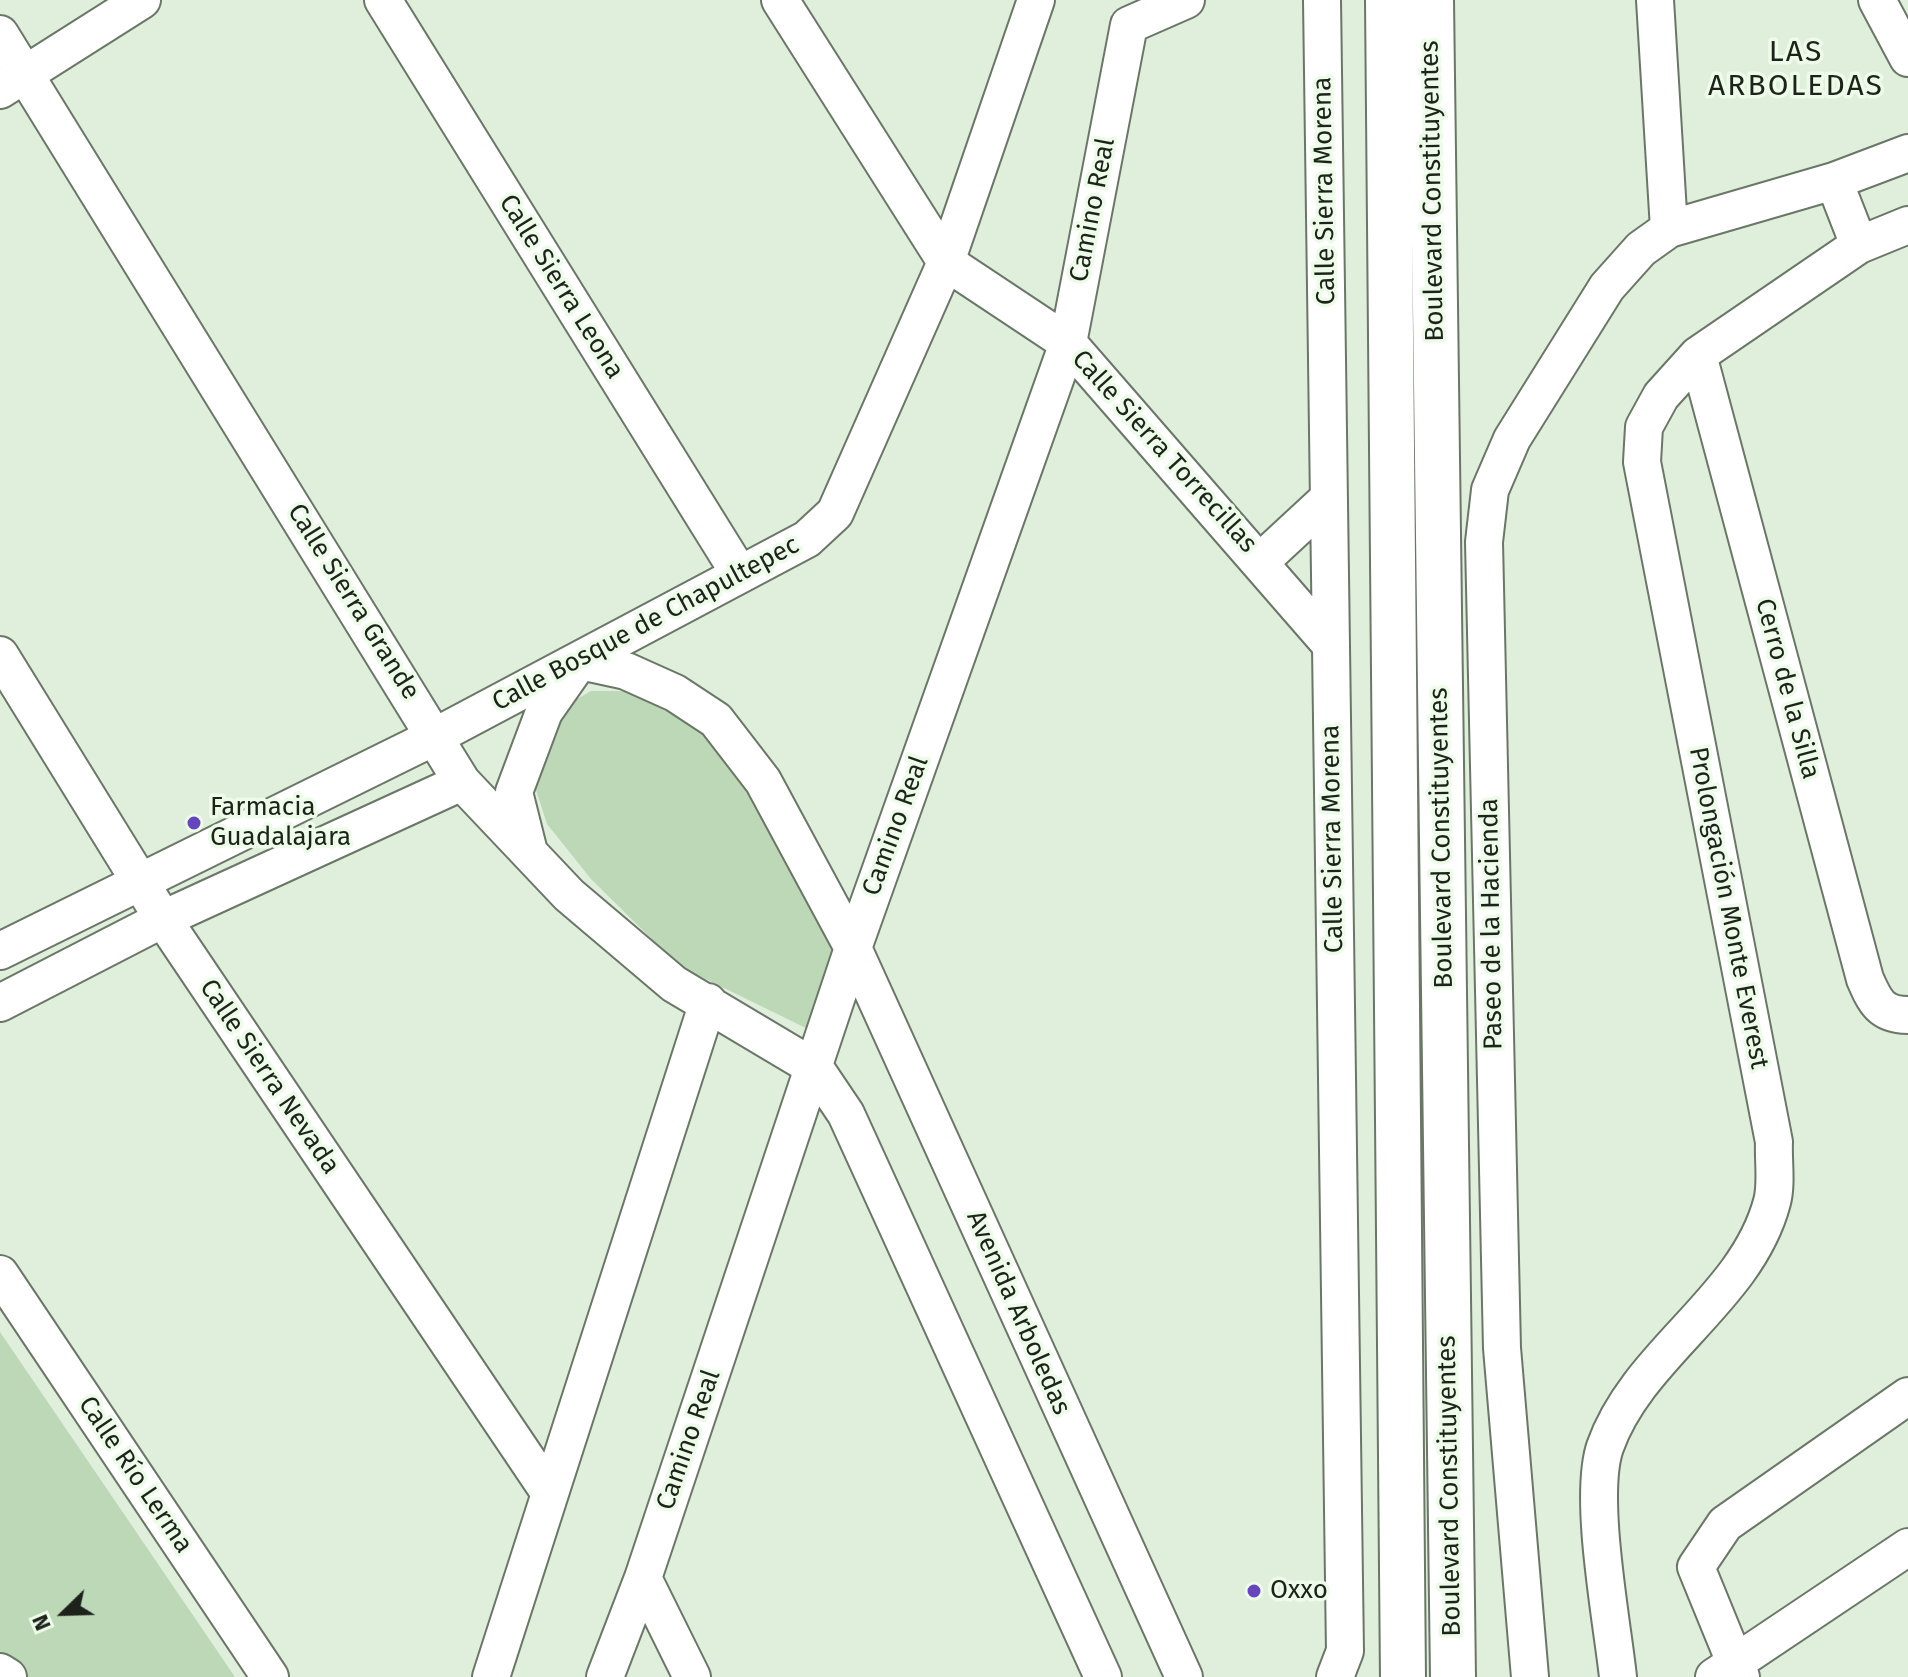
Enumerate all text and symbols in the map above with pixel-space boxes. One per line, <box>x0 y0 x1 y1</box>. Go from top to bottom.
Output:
district label: LAS ARBOLEDAS <box>1708 35 1884 106</box>
street label: Boulevard Constituyentes <box>1415 40 1451 342</box>
street label: Calle Sierra Morena <box>1307 77 1343 305</box>
street label: Camino Real <box>1064 135 1122 285</box>
street label: Calle Sierra Leona <box>492 189 630 385</box>
street label: Calle Sierra Torrecillas <box>1065 344 1263 560</box>
street label: Calle Sierra Grande <box>280 498 426 706</box>
street label: Calle Bosque de Chapultepec <box>487 530 805 718</box>
street label: Cerro de la Silla <box>1748 595 1826 783</box>
street label: Boulevard Constituyentes <box>1424 687 1460 989</box>
street label: Calle Sierra Morena <box>1315 725 1351 953</box>
street label: Prolongación Monte Everest <box>1681 744 1775 1072</box>
street label: Camino Real <box>856 752 936 900</box>
place label: Farmacia Guadalajara <box>210 792 351 854</box>
street label: Paseo de la Hacienda <box>1474 798 1510 1050</box>
marker: Farmacia Guadalajara <box>185 814 203 832</box>
street label: Calle Sierra Nevada <box>192 974 346 1180</box>
street label: Avenida Arboledas <box>959 1206 1077 1420</box>
street label: Boulevard Constituyentes <box>1432 1335 1468 1637</box>
street label: Camino Real <box>650 1366 728 1514</box>
street label: Calle Río Lerma <box>71 1391 199 1559</box>
north arrow <box>24 1573 104 1653</box>
place label: Oxxo <box>1270 1575 1328 1607</box>
marker: Oxxo <box>1245 1582 1263 1600</box>
text: N <box>26 1611 57 1635</box>

